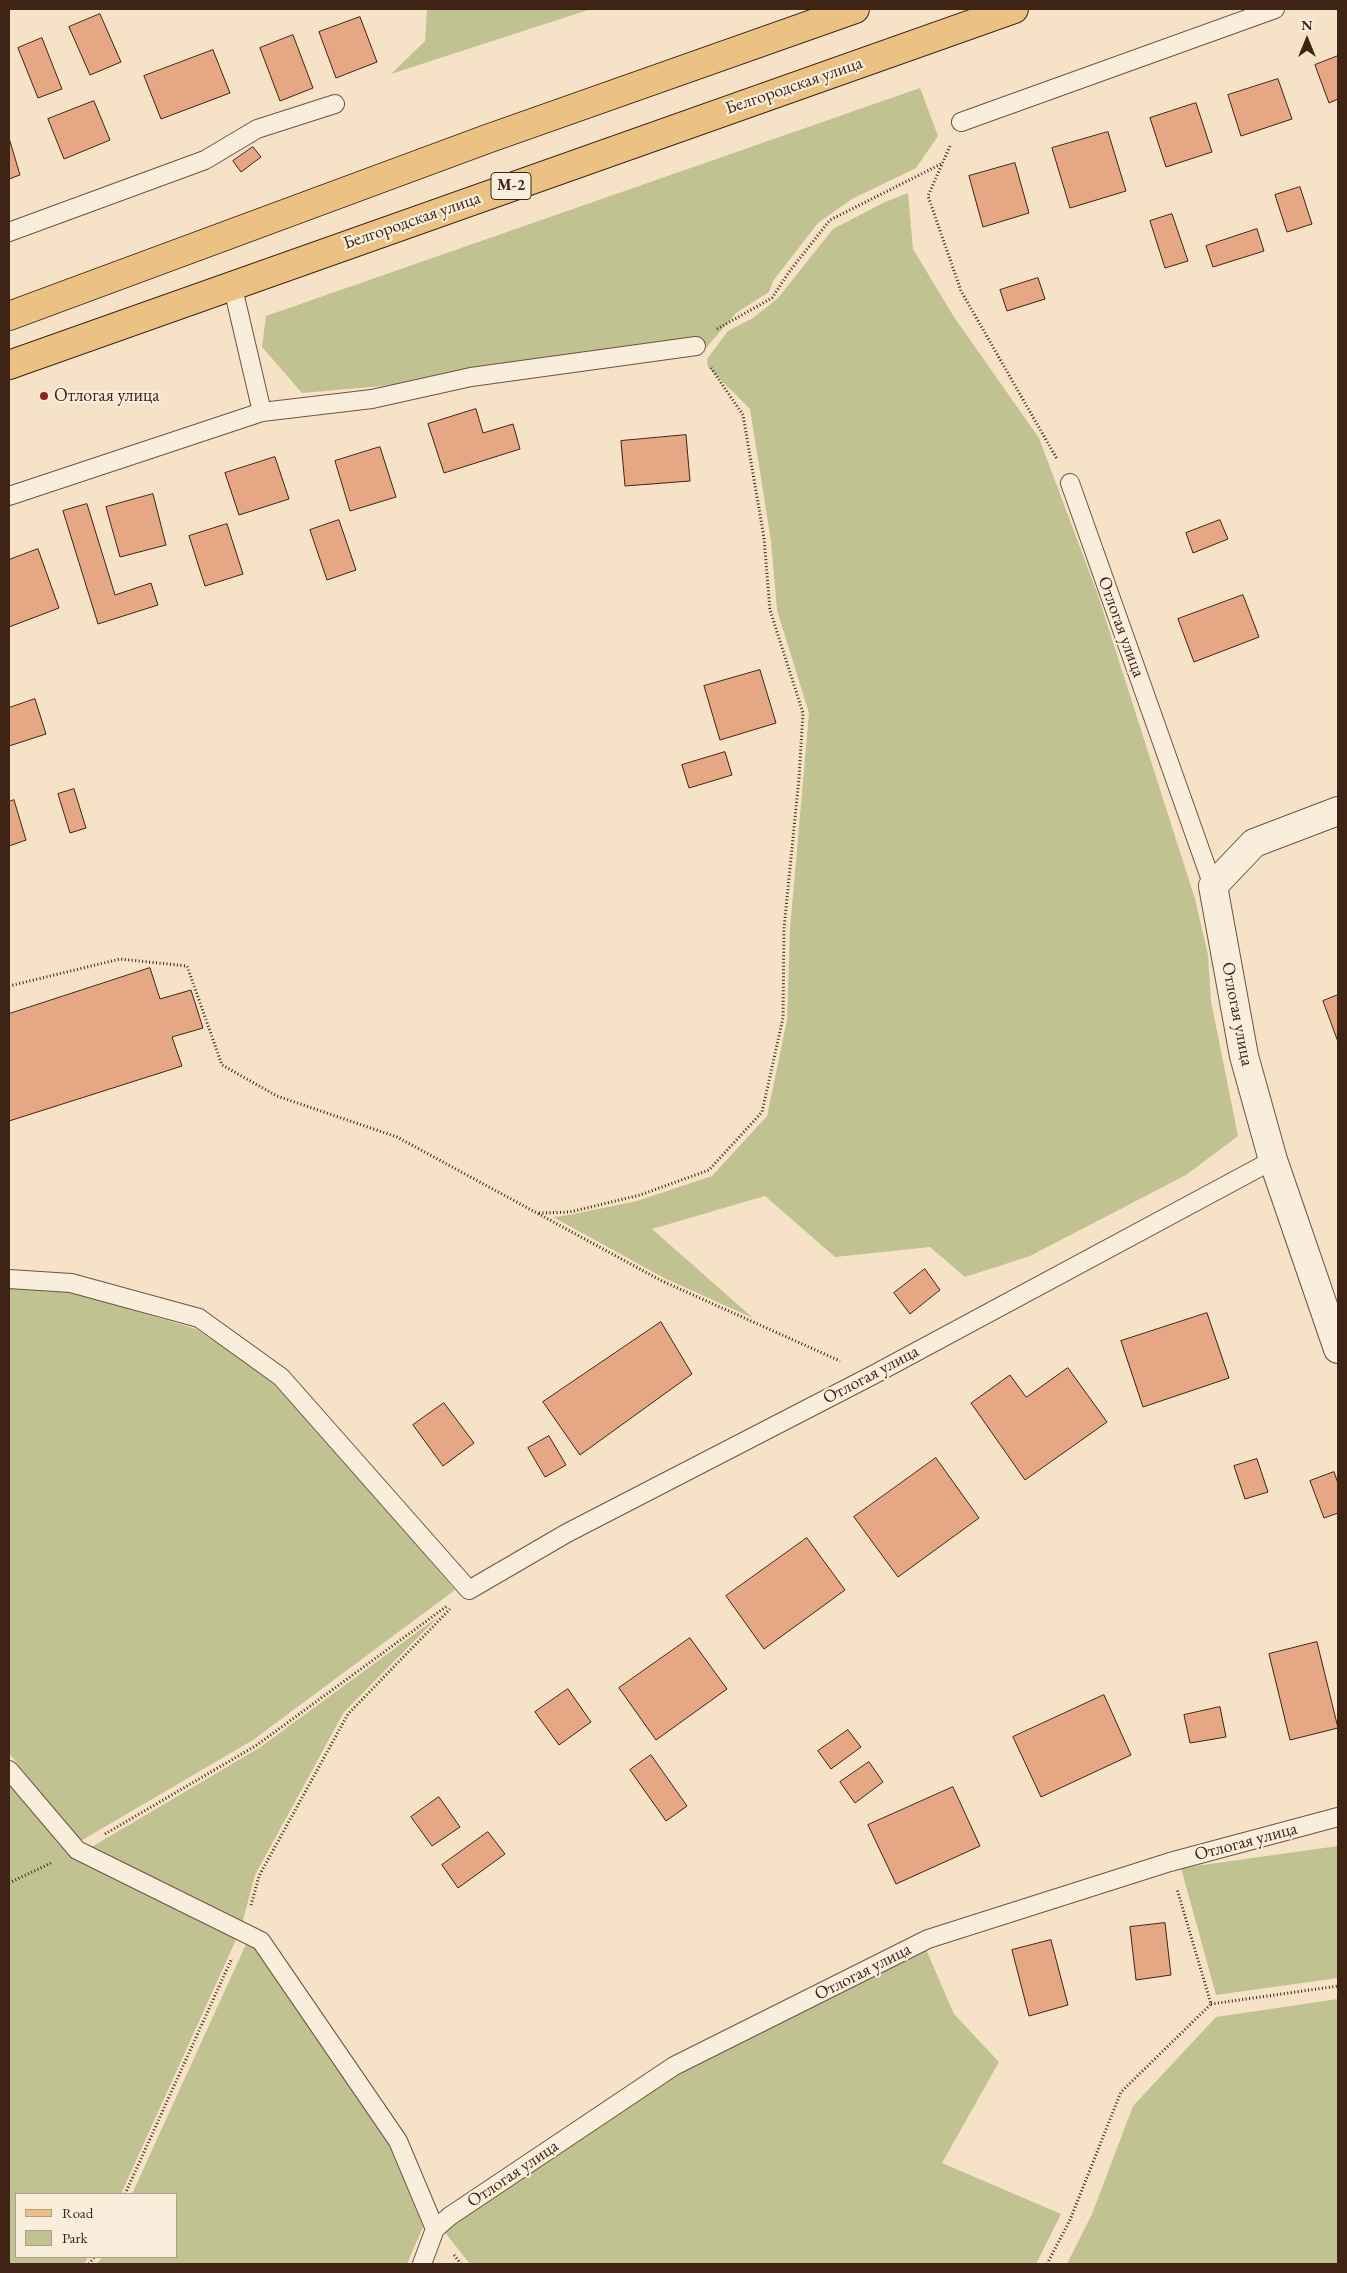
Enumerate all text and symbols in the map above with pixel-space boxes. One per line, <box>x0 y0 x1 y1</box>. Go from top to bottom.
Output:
north arrow <box>1282 15 1332 65</box>
text: N <box>1301 16 1313 34</box>
street label: Белгородская улица <box>723 52 865 120</box>
road number: М-2 <box>491 172 531 200</box>
street label: Белгородская улица <box>341 187 483 255</box>
place label: Отлогая улица <box>54 385 159 407</box>
marker: Отлогая улица <box>38 390 50 402</box>
street label: Отлогая улица <box>1093 574 1149 680</box>
street label: Отлогая улица <box>1216 960 1258 1068</box>
street label: Отлогая улица <box>819 1341 923 1409</box>
street label: Отлогая улица <box>1192 1818 1300 1866</box>
street label: Отлогая улица <box>811 1938 915 2006</box>
street label: Отлогая улица <box>463 2136 563 2212</box>
legend <box>15 2193 178 2258</box>
text: Road <box>62 2203 93 2222</box>
text: Park <box>62 2228 88 2247</box>

